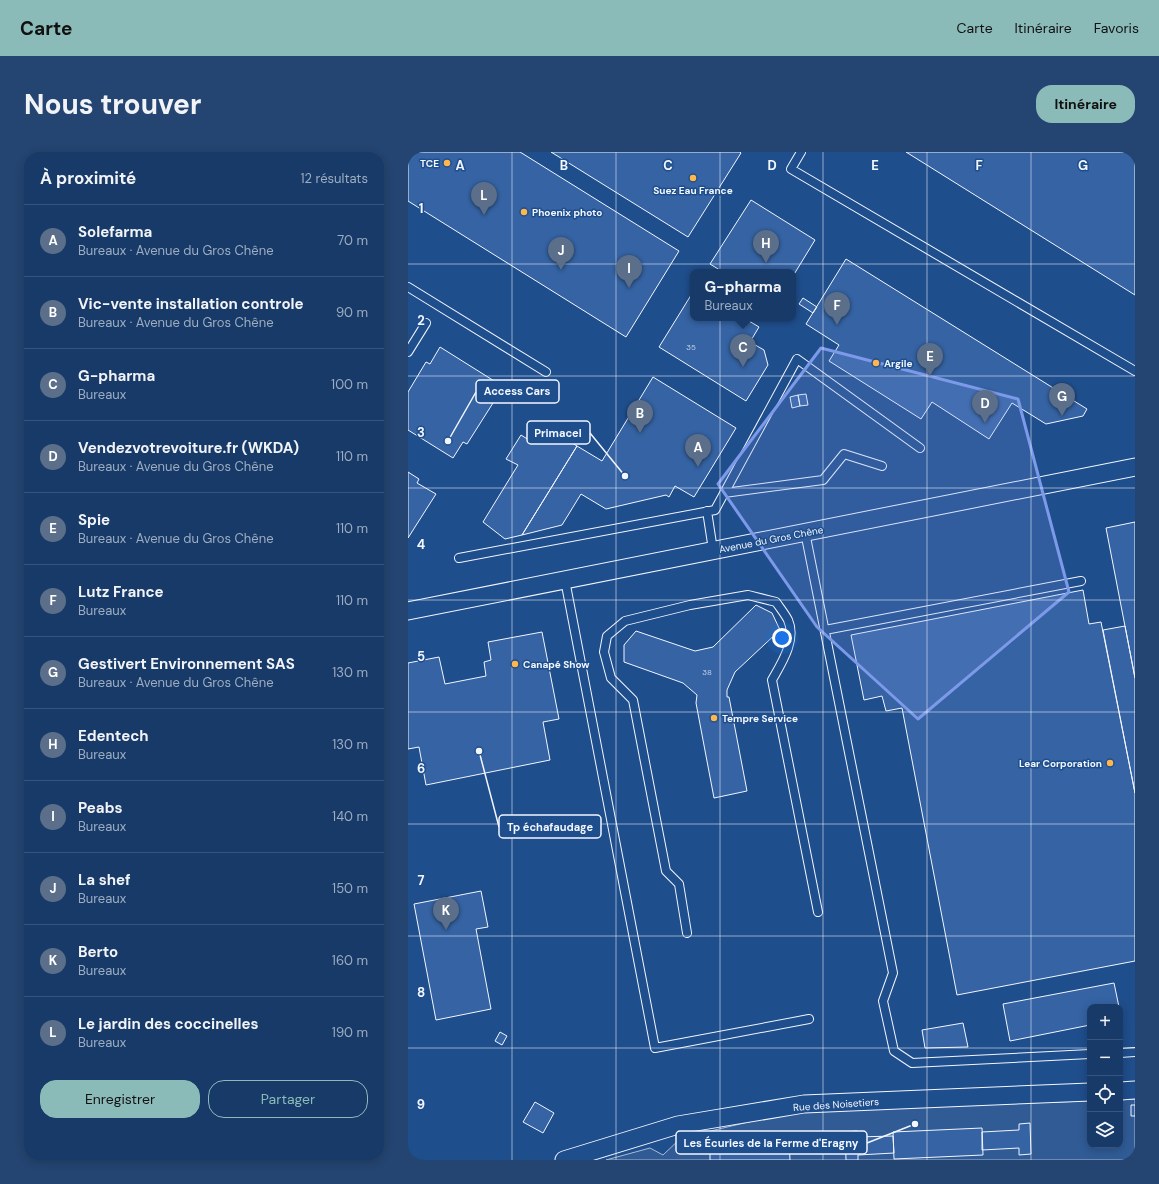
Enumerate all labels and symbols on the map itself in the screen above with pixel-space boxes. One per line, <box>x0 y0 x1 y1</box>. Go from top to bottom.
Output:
place label: TCE <box>420 157 439 170</box>
text: A <box>455 157 465 174</box>
text: B <box>560 157 568 174</box>
text: C <box>663 157 673 174</box>
text: D <box>767 157 777 174</box>
text: E <box>871 157 879 174</box>
text: F <box>975 157 983 174</box>
text: G <box>1078 157 1088 174</box>
marker: TCE <box>442 158 452 168</box>
marker: Suez Eau France <box>688 173 698 183</box>
pin: L <box>471 182 497 215</box>
place label: Suez Eau France <box>653 184 733 197</box>
text: 1 <box>419 200 423 217</box>
place label: Phoenix photo <box>532 206 602 219</box>
marker: Phoenix photo <box>519 207 529 217</box>
pin: H <box>753 230 779 263</box>
pin: J <box>548 237 574 270</box>
pin: I <box>616 255 642 288</box>
pin: F <box>824 292 850 325</box>
text: 2 <box>417 312 425 329</box>
pin: C <box>730 334 756 367</box>
house number: 35 <box>686 342 696 352</box>
pin: E <box>917 343 943 376</box>
place label: Argile <box>884 357 912 370</box>
marker: Argile <box>871 358 881 368</box>
callout: Access Cars <box>476 380 559 403</box>
pin: G <box>1049 383 1075 416</box>
text: Access Cars <box>484 384 551 398</box>
pin: D <box>972 390 998 423</box>
pin: B <box>627 400 653 433</box>
callout: Primacel <box>527 421 590 444</box>
text: 3 <box>417 424 425 441</box>
text: Primacel <box>534 426 582 440</box>
pin: A <box>685 434 711 467</box>
street label: Avenue du Gros Chêne <box>718 523 825 556</box>
text: 4 <box>417 536 425 553</box>
your location <box>772 628 792 648</box>
text: 5 <box>417 648 425 665</box>
place label: Canapé Show <box>523 658 590 671</box>
marker: Canapé Show <box>510 659 520 669</box>
house number: 38 <box>702 667 712 677</box>
place label: Tempre Service <box>722 712 798 725</box>
marker: Tempre Service <box>709 713 719 723</box>
place label: Lear Corporation <box>1019 757 1102 770</box>
marker: Lear Corporation <box>1105 758 1115 768</box>
text: 6 <box>417 760 425 777</box>
callout: Tp échafaudage <box>499 815 601 838</box>
text: Tp échafaudage <box>507 820 593 834</box>
text: 7 <box>418 872 425 889</box>
pin: K <box>433 897 459 930</box>
text: 8 <box>417 984 425 1001</box>
street label: Rue des Noisetiers <box>793 1095 879 1114</box>
text: 9 <box>417 1096 425 1113</box>
callout: Les Écuries de la Ferme d'Eragny <box>676 1131 867 1154</box>
text: Les Écuries de la Ferme d'Eragny <box>684 1136 859 1150</box>

